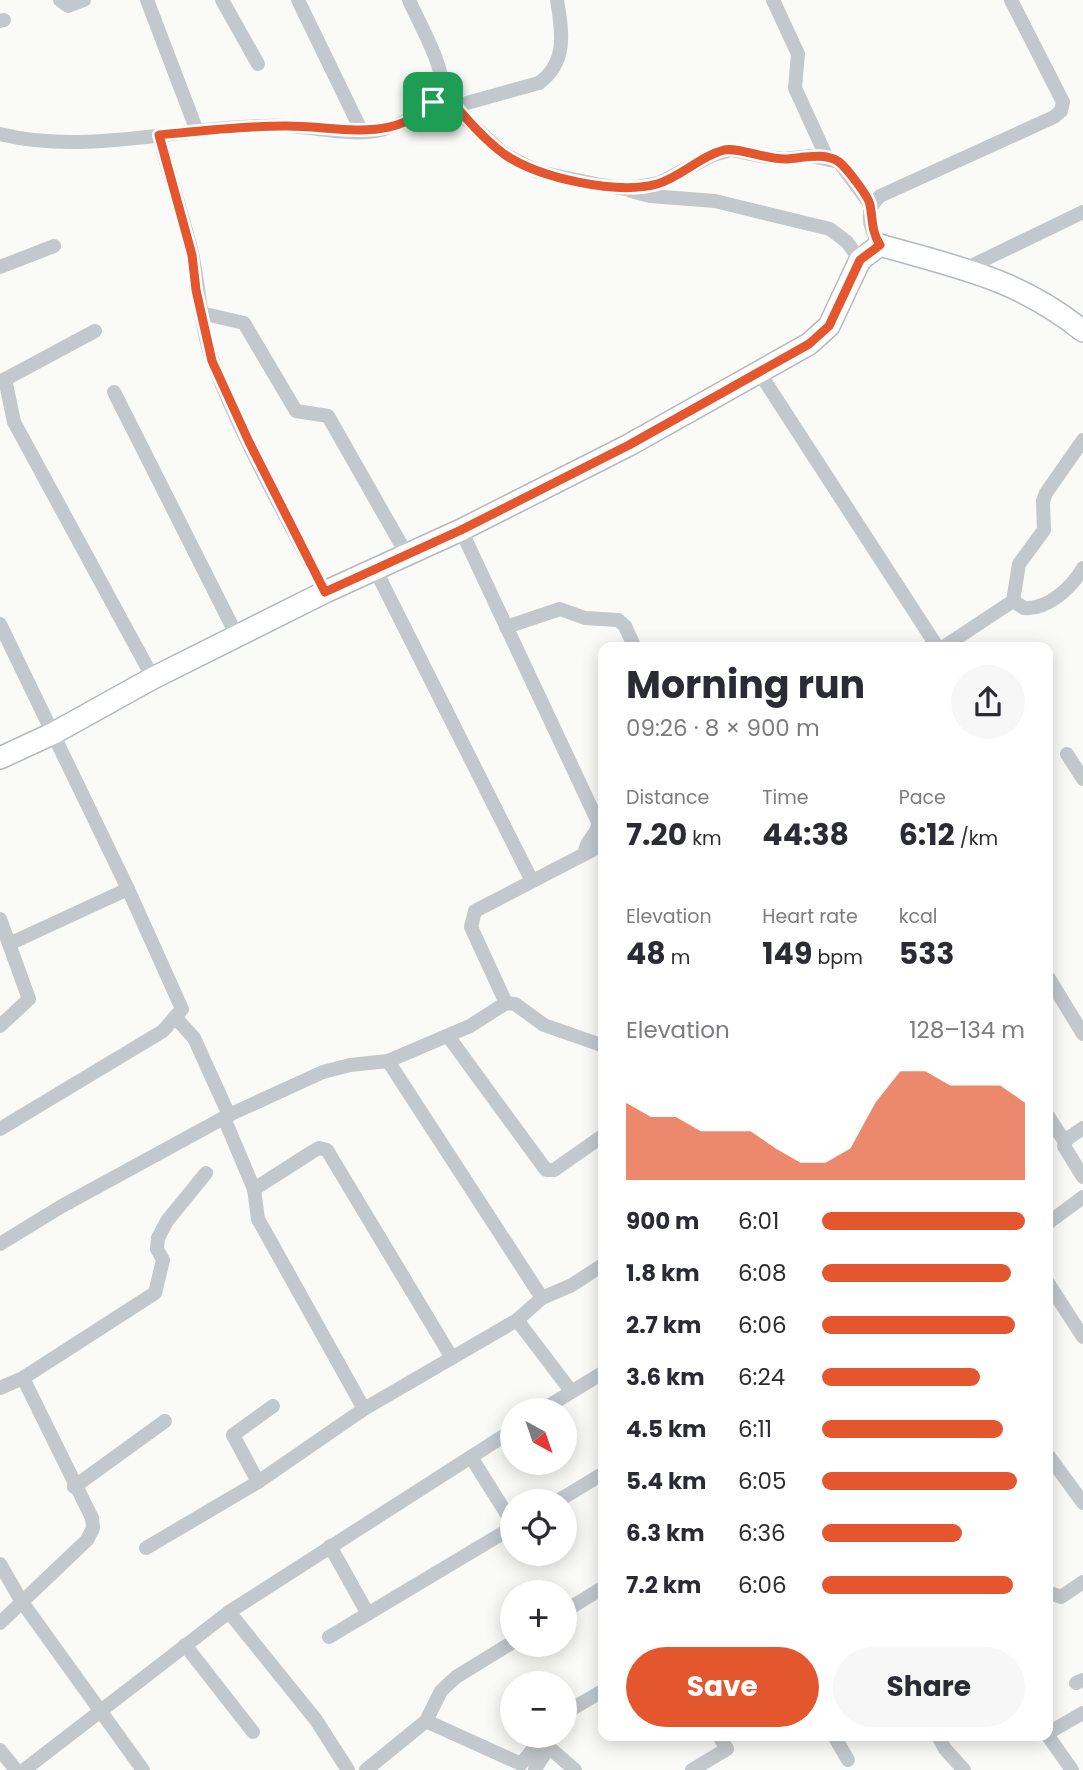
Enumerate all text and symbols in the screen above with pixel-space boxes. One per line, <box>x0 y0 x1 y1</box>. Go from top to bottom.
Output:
pin <box>403 72 463 132</box>
icon: arrive <box>414 83 452 121</box>
text: Morning run <box>626 658 865 711</box>
button: share <box>951 665 1025 739</box>
text: 09:26 · 8 × 900 m <box>626 712 820 744</box>
text: Distance <box>626 784 709 811</box>
text: Time <box>762 784 809 811</box>
text: Pace <box>899 784 946 811</box>
text: 7.20 <box>626 813 687 856</box>
text: 44:38 <box>762 813 849 856</box>
text: 6:12 <box>899 813 955 856</box>
text: km <box>687 825 722 852</box>
text: /km <box>955 825 998 852</box>
text: Elevation <box>626 903 712 930</box>
text: Heart rate <box>762 903 858 930</box>
text: kcal <box>899 903 938 930</box>
text: 48 <box>626 932 666 975</box>
text: 149 <box>762 932 812 975</box>
text: 533 <box>899 932 954 975</box>
text: m <box>666 944 690 971</box>
text: bpm <box>812 944 863 971</box>
text: Elevation <box>626 1014 730 1046</box>
text: 128–134 m <box>909 1014 1025 1046</box>
text: 900 m <box>626 1205 699 1237</box>
text: 6:01 <box>738 1205 779 1237</box>
text: 1.8 km <box>626 1257 700 1289</box>
text: 6:08 <box>738 1257 786 1289</box>
text: 2.7 km <box>626 1309 701 1341</box>
text: 6:06 <box>738 1309 787 1341</box>
text: 3.6 km <box>626 1361 705 1393</box>
text: 6:24 <box>738 1361 785 1393</box>
north arrow <box>500 1398 578 1475</box>
map controls <box>500 1398 577 1748</box>
text: 4.5 km <box>626 1413 706 1445</box>
text: 6:11 <box>738 1413 772 1445</box>
text: 5.4 km <box>626 1465 706 1497</box>
text: 6:05 <box>738 1465 786 1497</box>
button: locate <box>500 1489 577 1566</box>
text: 6.3 km <box>626 1517 705 1549</box>
text: 6:36 <box>738 1517 786 1549</box>
text: 7.2 km <box>626 1569 701 1601</box>
text: 6:06 <box>738 1569 787 1601</box>
button: + <box>500 1580 577 1657</box>
button: Save <box>626 1647 819 1727</box>
button: Share <box>833 1647 1025 1727</box>
button: − <box>500 1671 577 1748</box>

